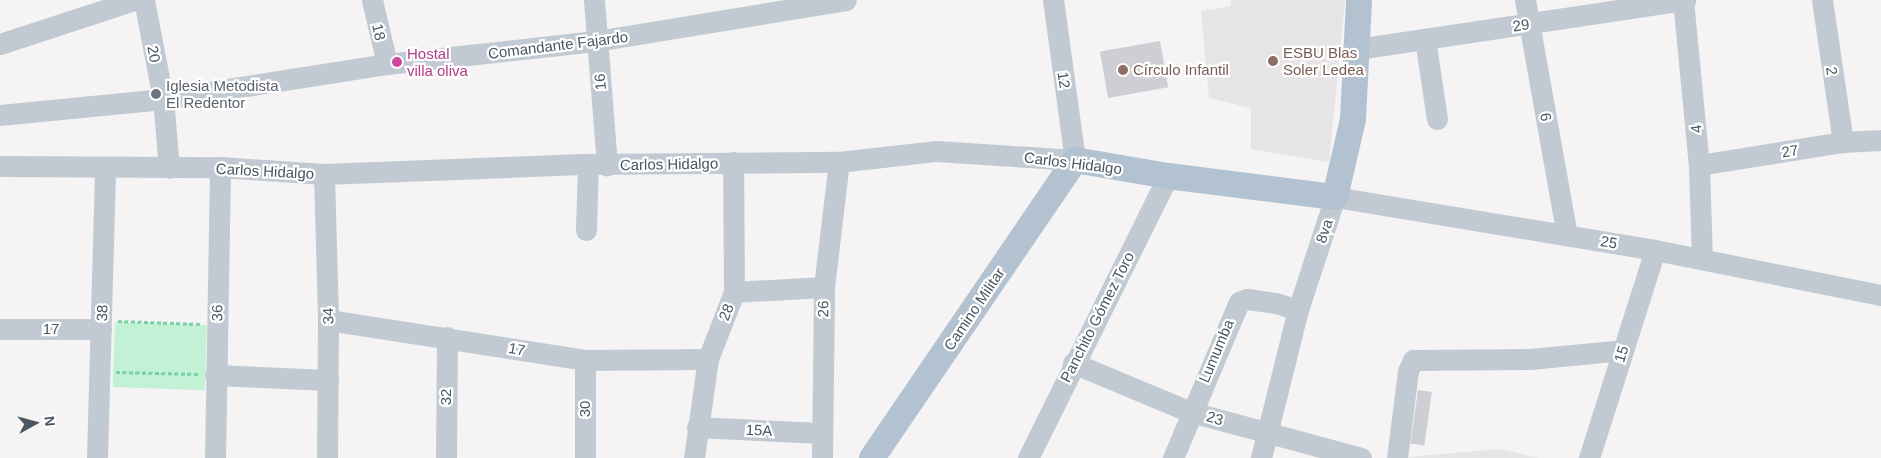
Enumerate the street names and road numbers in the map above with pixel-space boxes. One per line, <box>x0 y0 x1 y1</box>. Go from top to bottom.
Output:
street label: 29 <box>1511 15 1531 35</box>
street label: 18 <box>368 22 390 42</box>
street label: Comandante Fajardo <box>487 27 629 63</box>
street label: 20 <box>144 44 164 64</box>
street label: 2 <box>1823 66 1841 76</box>
street label: 12 <box>1054 70 1074 90</box>
street label: 16 <box>590 73 610 91</box>
street label: 6 <box>1536 111 1556 123</box>
street label: 4 <box>1687 124 1705 134</box>
street label: 27 <box>1780 141 1800 161</box>
street label: Carlos Hidalgo <box>1023 148 1123 178</box>
street label: Carlos Hidalgo <box>620 154 718 174</box>
street label: Carlos Hidalgo <box>215 159 315 183</box>
street label: 8va <box>1312 217 1336 245</box>
street label: 25 <box>1599 232 1619 252</box>
street label: Panchito Gómez Toro <box>1056 249 1138 385</box>
street label: Camino Militar <box>940 264 1008 354</box>
street label: 28 <box>715 301 737 323</box>
street label: 26 <box>814 301 832 317</box>
street label: 38 <box>93 304 111 322</box>
street label: 36 <box>208 305 226 321</box>
street label: 34 <box>319 308 337 324</box>
street label: Lumumba <box>1195 317 1237 385</box>
street label: 17 <box>43 320 59 338</box>
street label: 17 <box>507 339 527 359</box>
street label: 15 <box>1610 343 1632 365</box>
street label: 32 <box>437 389 455 405</box>
street label: 30 <box>576 401 594 417</box>
street label: 23 <box>1205 407 1225 429</box>
street label: 15A <box>745 420 773 440</box>

